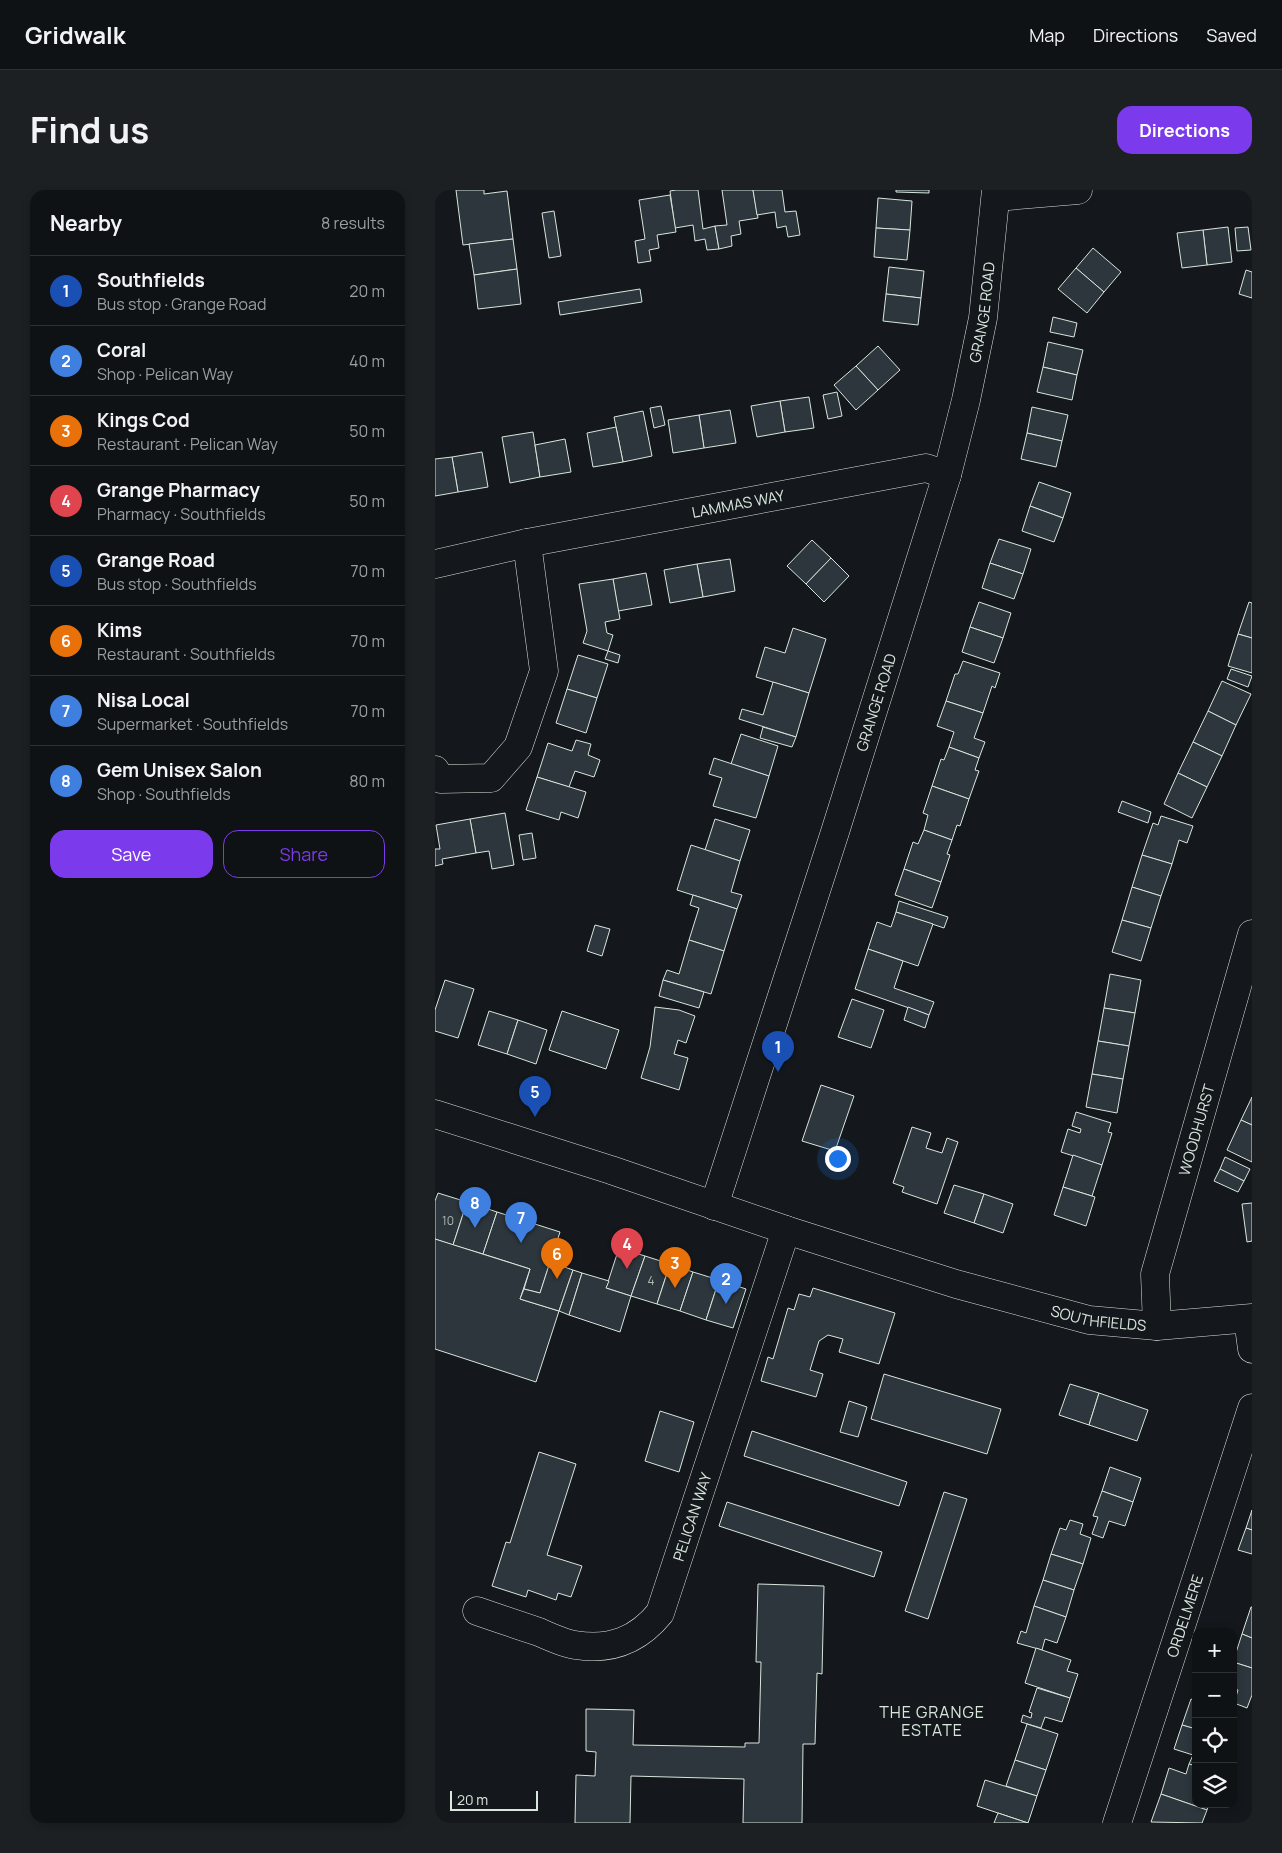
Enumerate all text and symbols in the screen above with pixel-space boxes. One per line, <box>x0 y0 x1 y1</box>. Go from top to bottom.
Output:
text: Gridwalk <box>25 18 126 51</box>
text: Map <box>1029 23 1065 47</box>
text: Directions <box>1093 23 1178 47</box>
text: Saved <box>1206 23 1257 47</box>
text: Find us <box>30 106 149 154</box>
button: Directions <box>1117 106 1252 154</box>
text: Nearby <box>50 209 122 237</box>
text: 8 results <box>321 212 385 234</box>
street label: GRANGE ROAD <box>964 261 999 364</box>
text: Southfields <box>97 267 205 293</box>
text: 1 <box>62 280 70 302</box>
text: 20 m <box>349 280 385 302</box>
text: Bus stop · Grange Road <box>97 293 266 315</box>
text: Coral <box>97 337 146 363</box>
text: 2 <box>61 350 71 372</box>
text: 40 m <box>349 350 385 372</box>
text: Shop · Pelican Way <box>97 363 233 385</box>
text: Kings Cod <box>97 407 190 433</box>
text: 3 <box>61 420 71 442</box>
text: 50 m <box>349 420 385 442</box>
text: Restaurant · Pelican Way <box>97 433 278 455</box>
text: Grange Pharmacy <box>97 477 260 503</box>
street label: LAMMAS WAY <box>690 484 787 522</box>
text: 4 <box>61 490 71 512</box>
text: 50 m <box>349 490 385 512</box>
text: Pharmacy · Southfields <box>97 503 266 525</box>
text: Grange Road <box>97 547 215 573</box>
text: 5 <box>61 560 71 582</box>
text: 70 m <box>350 560 385 582</box>
text: Bus stop · Southfields <box>97 573 257 595</box>
text: Kims <box>97 617 142 643</box>
text: 6 <box>61 630 71 652</box>
text: 70 m <box>350 630 385 652</box>
text: Restaurant · Southfields <box>97 643 275 665</box>
street label: GRANGE ROAD <box>850 651 901 754</box>
text: Nisa Local <box>97 687 190 713</box>
text: 7 <box>62 700 70 722</box>
text: 70 m <box>350 700 385 722</box>
text: Supermarket · Southfields <box>97 713 288 735</box>
text: Gem Unisex Salon <box>97 757 262 783</box>
text: 8 <box>61 770 71 792</box>
text: 80 m <box>349 770 385 792</box>
text: Shop · Southfields <box>97 783 231 805</box>
button: Save <box>50 830 213 878</box>
button: Share <box>223 830 385 878</box>
pin: 1 <box>762 1031 794 1072</box>
pin: 5 <box>519 1076 551 1117</box>
street label: WOODHURST <box>1173 1082 1219 1178</box>
your location <box>825 1146 851 1172</box>
pin: 8 <box>459 1187 491 1228</box>
pin: 7 <box>505 1202 537 1243</box>
house number: 10 <box>442 1212 454 1229</box>
pin: 4 <box>611 1228 643 1269</box>
pin: 6 <box>541 1238 573 1279</box>
pin: 3 <box>659 1247 691 1288</box>
pin: 2 <box>710 1263 742 1304</box>
house number: 4 <box>647 1272 655 1289</box>
street label: SOUTHFIELDS <box>1049 1300 1147 1336</box>
street label: PELICAN WAY <box>667 1469 716 1564</box>
street label: ORDELMERE <box>1161 1572 1208 1660</box>
map controls <box>1192 1628 1237 1808</box>
button: + <box>1192 1628 1237 1673</box>
button: − <box>1192 1673 1237 1718</box>
district label: THE GRANGE ESTATE <box>879 1701 985 1741</box>
button: locate <box>1192 1718 1237 1763</box>
button: layers <box>1192 1763 1237 1808</box>
scale bar <box>450 1788 537 1811</box>
text: 20 m <box>457 1790 488 1809</box>

